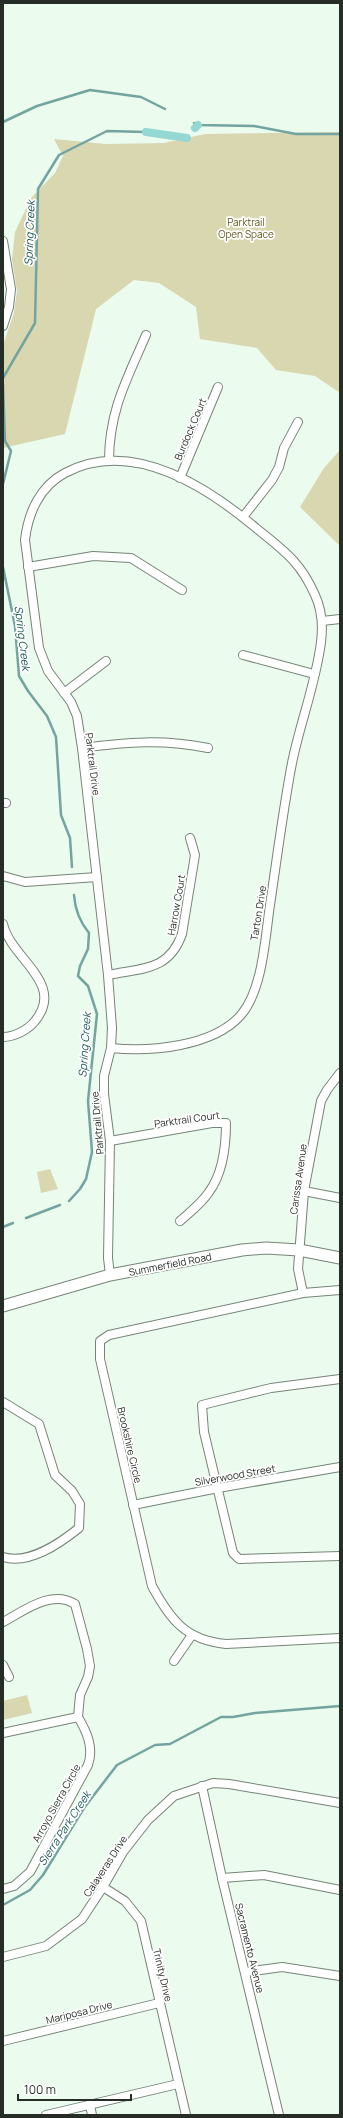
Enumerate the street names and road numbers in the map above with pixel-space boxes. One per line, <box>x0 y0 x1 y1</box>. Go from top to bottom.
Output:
street label: Burdock Court <box>171 396 209 462</box>
street label: Parktrail Drive <box>82 732 104 796</box>
street label: Harrow Court <box>164 873 188 937</box>
street label: Tarton Drive <box>247 884 269 941</box>
street label: Parktrail Drive <box>87 1091 107 1155</box>
street label: Parktrail Court <box>153 1107 221 1131</box>
street label: Carissa Avenue <box>286 1143 310 1215</box>
street label: Summerfield Road <box>127 1249 213 1279</box>
street label: Brookshire Circle <box>114 1406 146 1485</box>
street label: Silverwood Street <box>194 1461 276 1489</box>
street label: Arroyo Sierra Circle <box>29 1761 83 1845</box>
street label: Calaveras Drive <box>80 1832 130 1899</box>
street label: Sacramento Avenue <box>232 1902 268 1995</box>
street label: Trinity Drive <box>150 1947 176 2003</box>
street label: Mariposa Drive <box>44 1997 114 2027</box>

